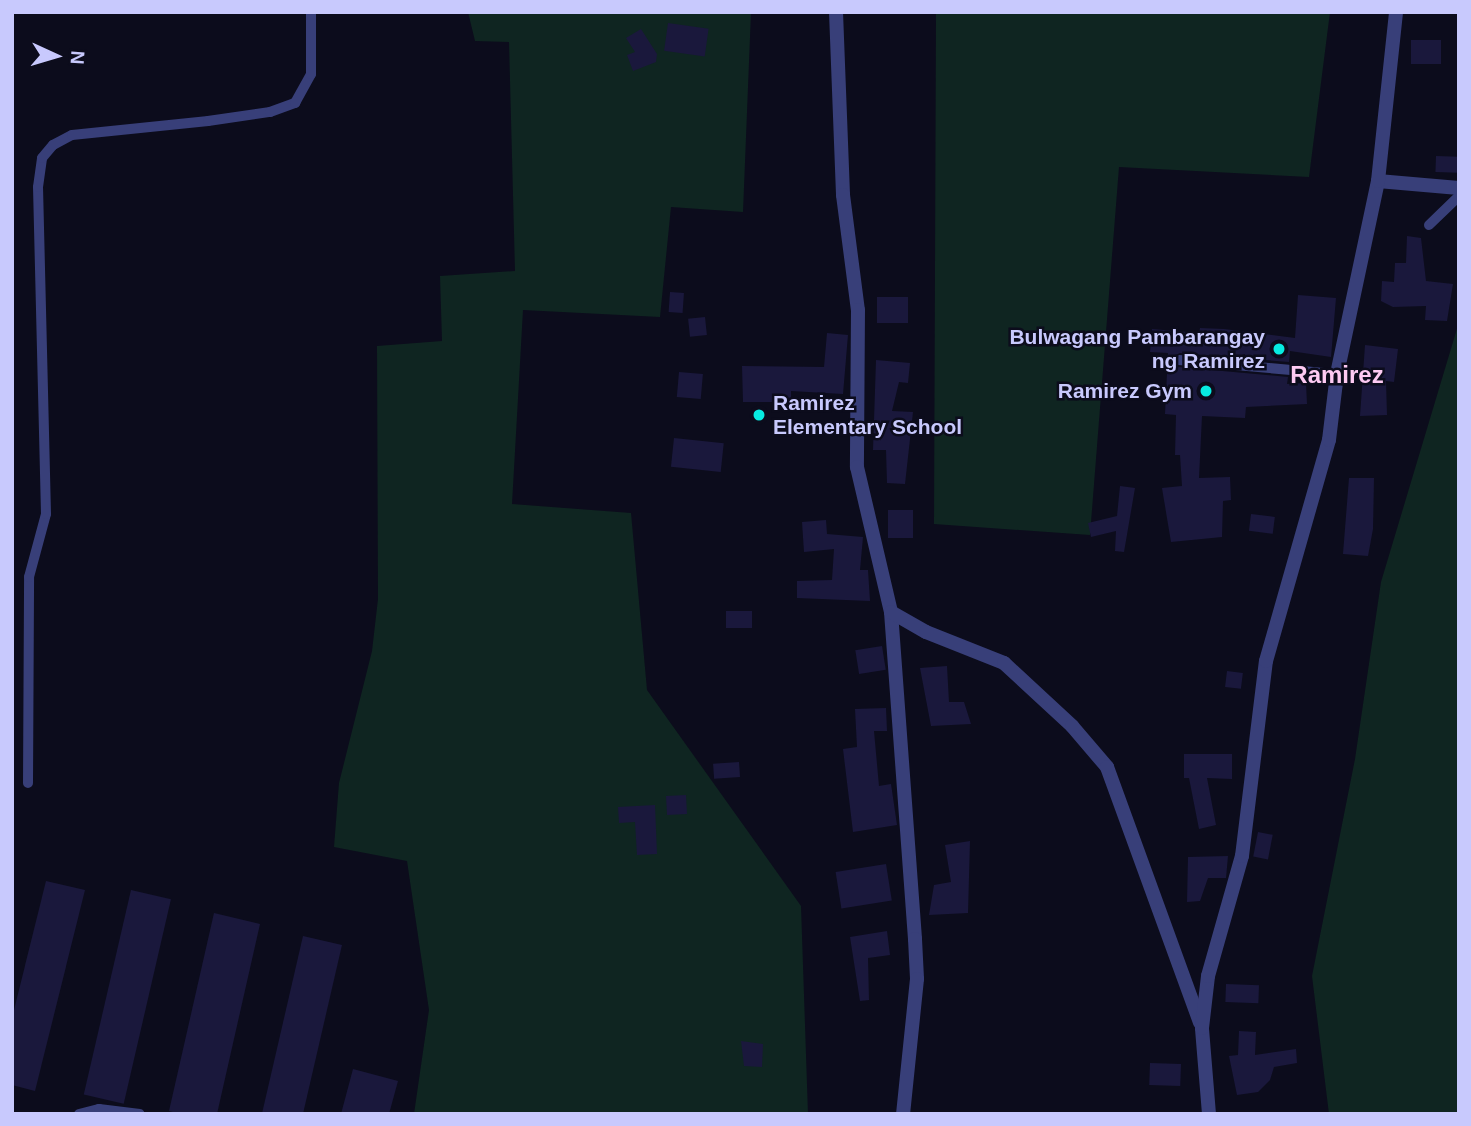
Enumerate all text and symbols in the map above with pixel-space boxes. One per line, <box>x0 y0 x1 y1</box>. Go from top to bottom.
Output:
north arrow <box>21 21 91 91</box>
text: N <box>66 50 88 65</box>
place label: Bulwagang Pambarangay ng Ramirez <box>1009 324 1265 374</box>
marker: Bulwagang Pambarangay ng Ramirez <box>1271 341 1287 357</box>
district label: Ramirez <box>1290 361 1384 389</box>
place label: Ramirez Gym <box>1058 378 1192 404</box>
marker: Ramirez Gym <box>1198 383 1214 399</box>
place label: Ramirez Elementary School <box>773 390 962 440</box>
marker: Ramirez Elementary School <box>751 407 767 423</box>

